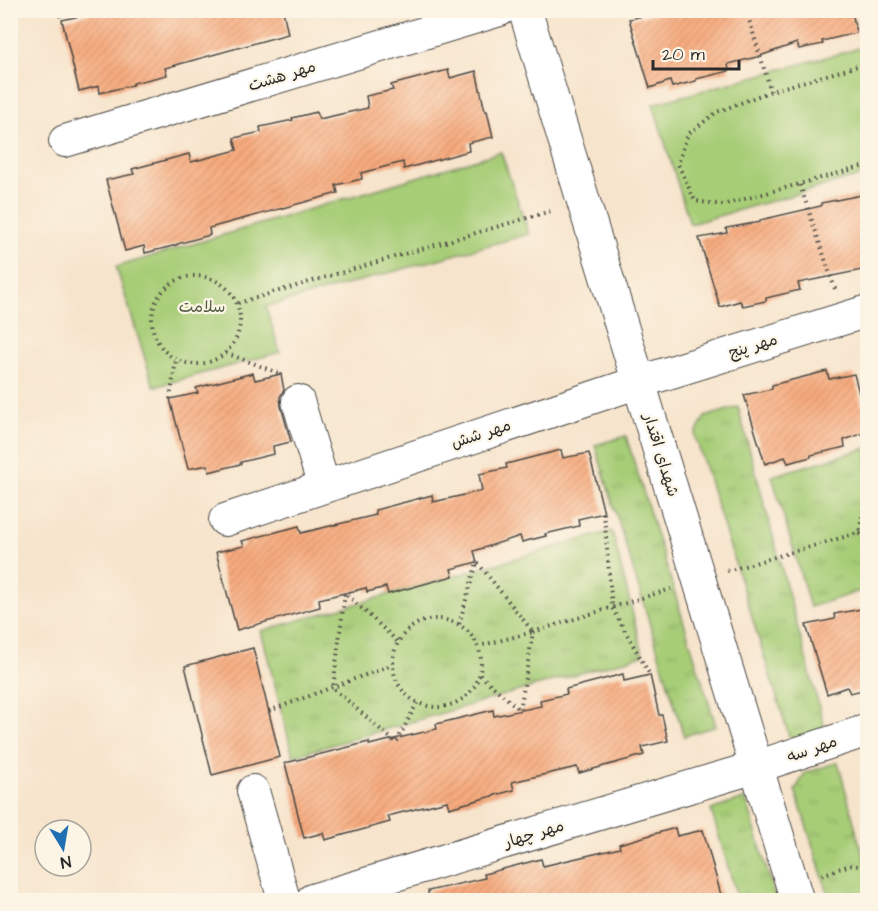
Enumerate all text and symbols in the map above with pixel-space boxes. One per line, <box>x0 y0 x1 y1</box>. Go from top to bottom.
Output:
scale bar <box>653 33 738 71</box>
text: 20 m <box>662 42 705 67</box>
street label: مهر هشت <box>246 55 318 97</box>
park label: سلامت <box>179 296 225 318</box>
street label: مهر پنج <box>726 328 780 364</box>
street label: شهدای اقتدار <box>637 409 684 499</box>
street label: مهر شش <box>448 414 514 454</box>
street label: مهر سه <box>784 730 840 768</box>
street label: مهر چهار <box>500 815 567 854</box>
north arrow <box>33 818 93 878</box>
text: N <box>59 850 73 873</box>

